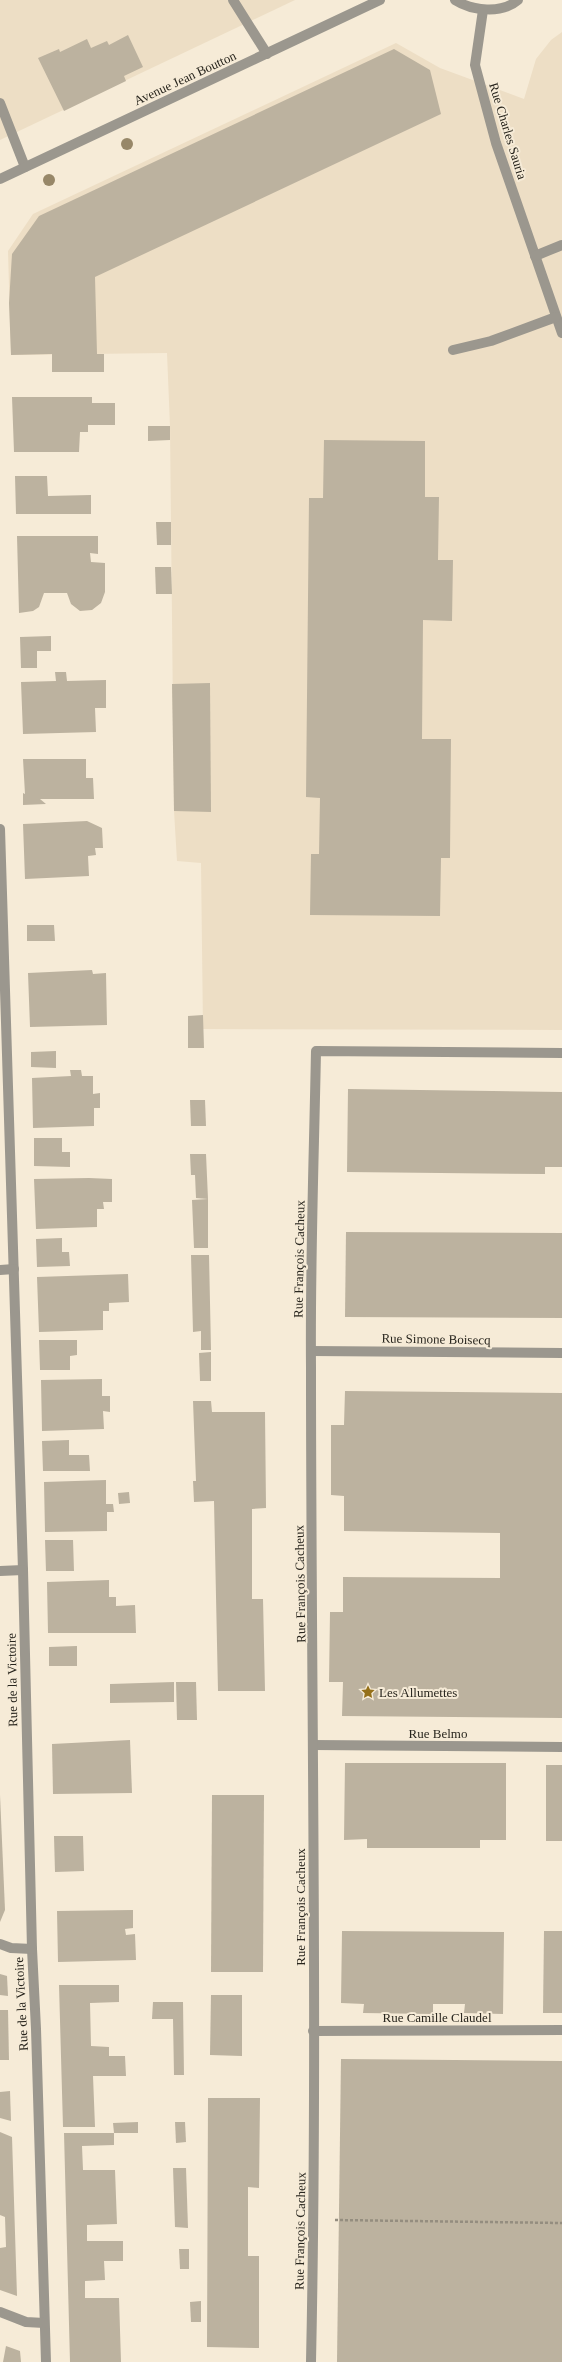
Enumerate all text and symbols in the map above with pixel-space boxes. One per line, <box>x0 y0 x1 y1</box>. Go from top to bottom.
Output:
street label: Avenue Jean Boutton <box>132 48 239 108</box>
street label: Rue Charles Sauria <box>486 81 530 181</box>
street label: Rue François Cacheux <box>290 1200 308 1318</box>
street label: Rue Simone Boisecq <box>381 1331 491 1347</box>
street label: Rue François Cacheux <box>291 1525 309 1643</box>
street label: Rue de la Victoire <box>4 1633 20 1727</box>
place icon: Les Allumettes <box>360 1684 376 1700</box>
place label: Les Allumettes <box>379 1685 457 1700</box>
street label: Rue Belmo <box>409 1726 467 1741</box>
street label: Rue François Cacheux <box>293 1848 308 1966</box>
street label: Rue de la Victoire <box>11 1956 31 2051</box>
street label: Rue Camille Claudel <box>382 2010 492 2025</box>
street label: Rue François Cacheux <box>291 2172 309 2290</box>

